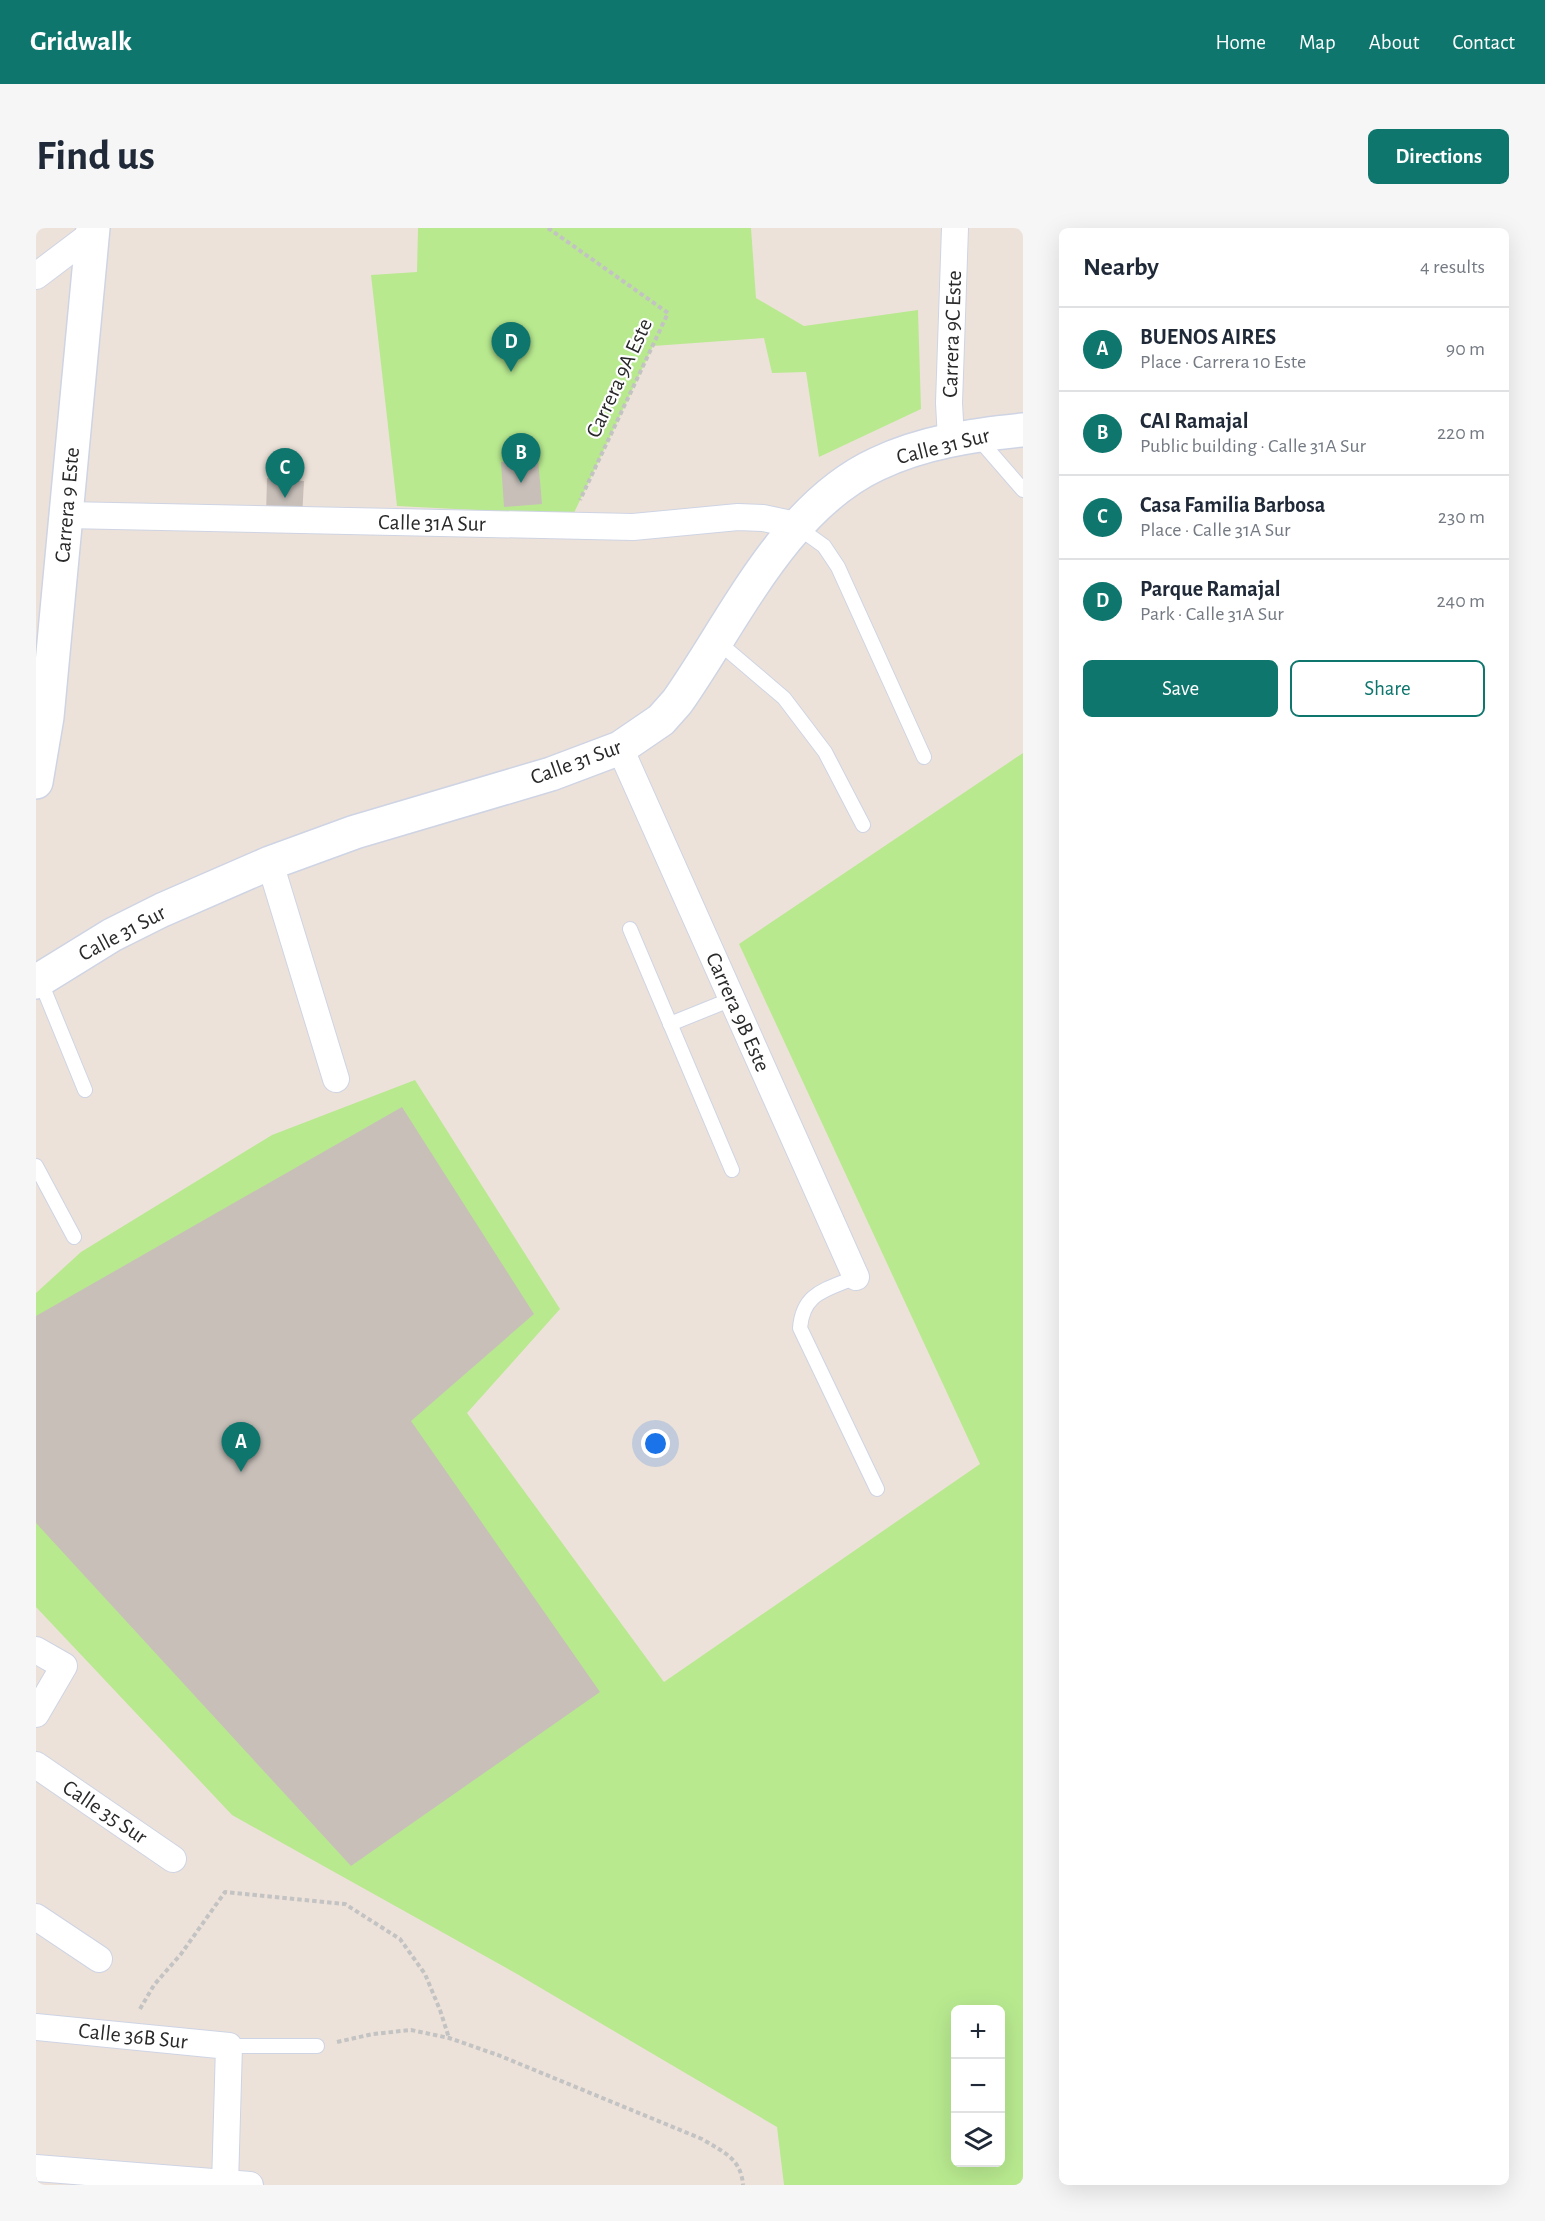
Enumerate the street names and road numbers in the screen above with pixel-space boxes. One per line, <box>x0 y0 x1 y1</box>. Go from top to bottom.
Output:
street label: Carrera 9C Este <box>939 270 965 398</box>
street label: Carrera 9A Este <box>582 315 656 441</box>
street label: Calle 31 Sur <box>894 424 992 468</box>
street label: Carrera 9 Este <box>51 446 83 564</box>
street label: Calle 31A Sur <box>378 511 486 535</box>
street label: Calle 31 Sur <box>528 735 624 789</box>
street label: Calle 31 Sur <box>75 901 169 965</box>
street label: Carrera 9B Este <box>702 949 774 1075</box>
street label: Calle 35 Sur <box>59 1776 151 1848</box>
street label: Calle 36B Sur <box>77 2019 189 2053</box>

